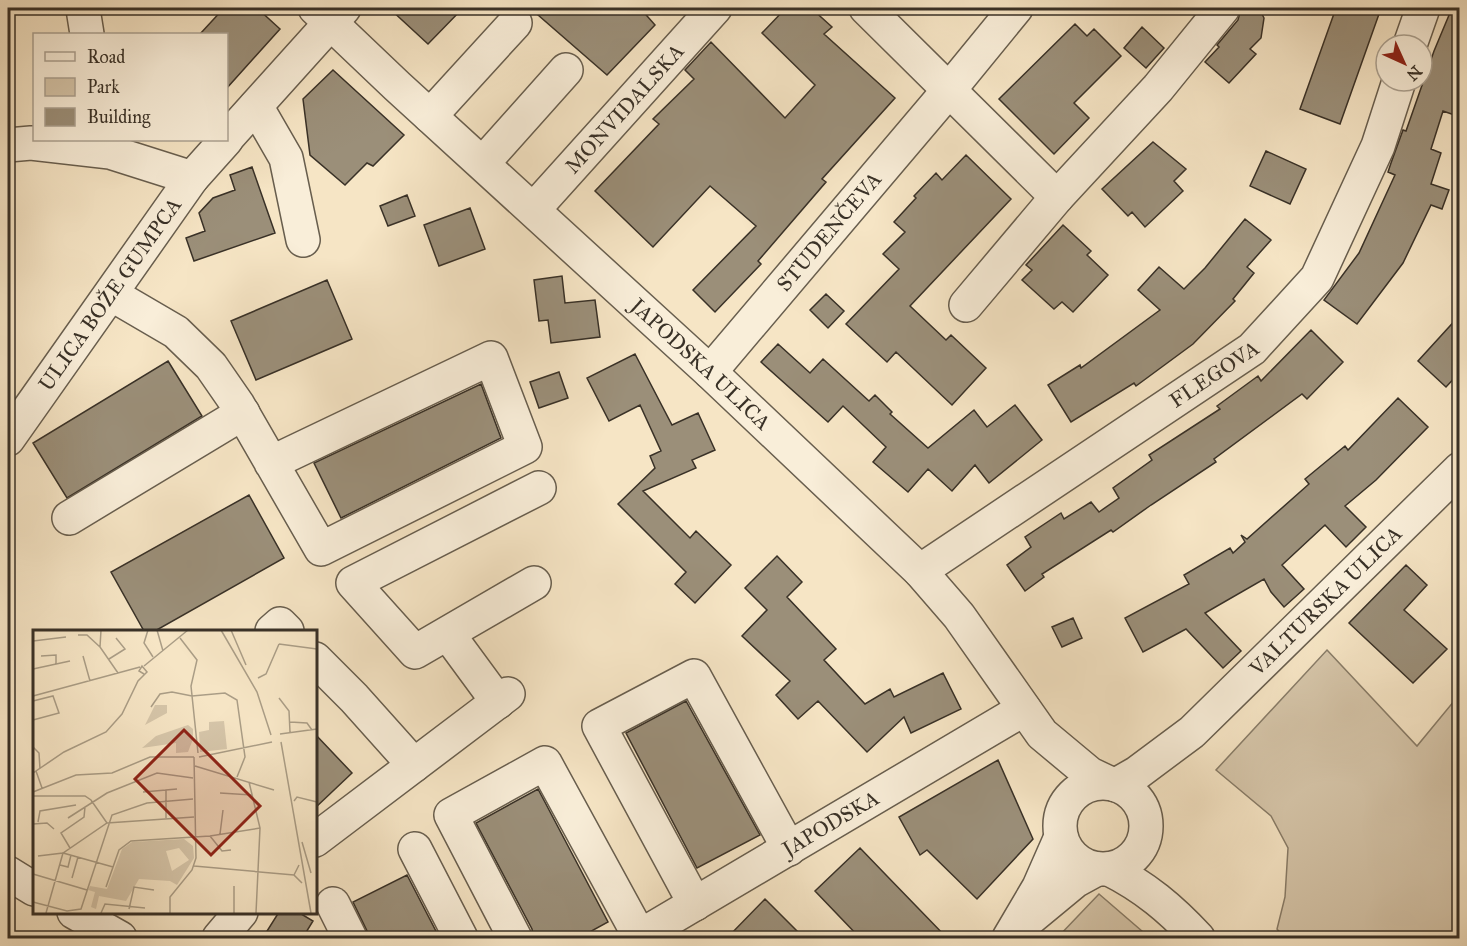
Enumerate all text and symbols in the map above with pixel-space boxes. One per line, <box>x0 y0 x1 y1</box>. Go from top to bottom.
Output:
legend <box>33 33 228 141</box>
north arrow <box>1374 33 1434 93</box>
street label: MONVIDALSKA <box>559 38 689 179</box>
text: Road <box>87 46 125 68</box>
text: N <box>1402 62 1426 85</box>
text: Park <box>87 76 120 98</box>
text: Building <box>87 106 151 129</box>
street label: STUDENČEVA <box>771 167 887 297</box>
street label: ULICA BOŽE GUMPCA <box>33 193 187 396</box>
street label: JAPODSKA ULICA <box>624 292 776 436</box>
street label: FLEGOVA <box>1164 335 1264 414</box>
street label: VALTURSKA ULICA <box>1243 520 1407 682</box>
inset map <box>33 630 316 913</box>
street label: JAPODSKA <box>776 785 884 863</box>

